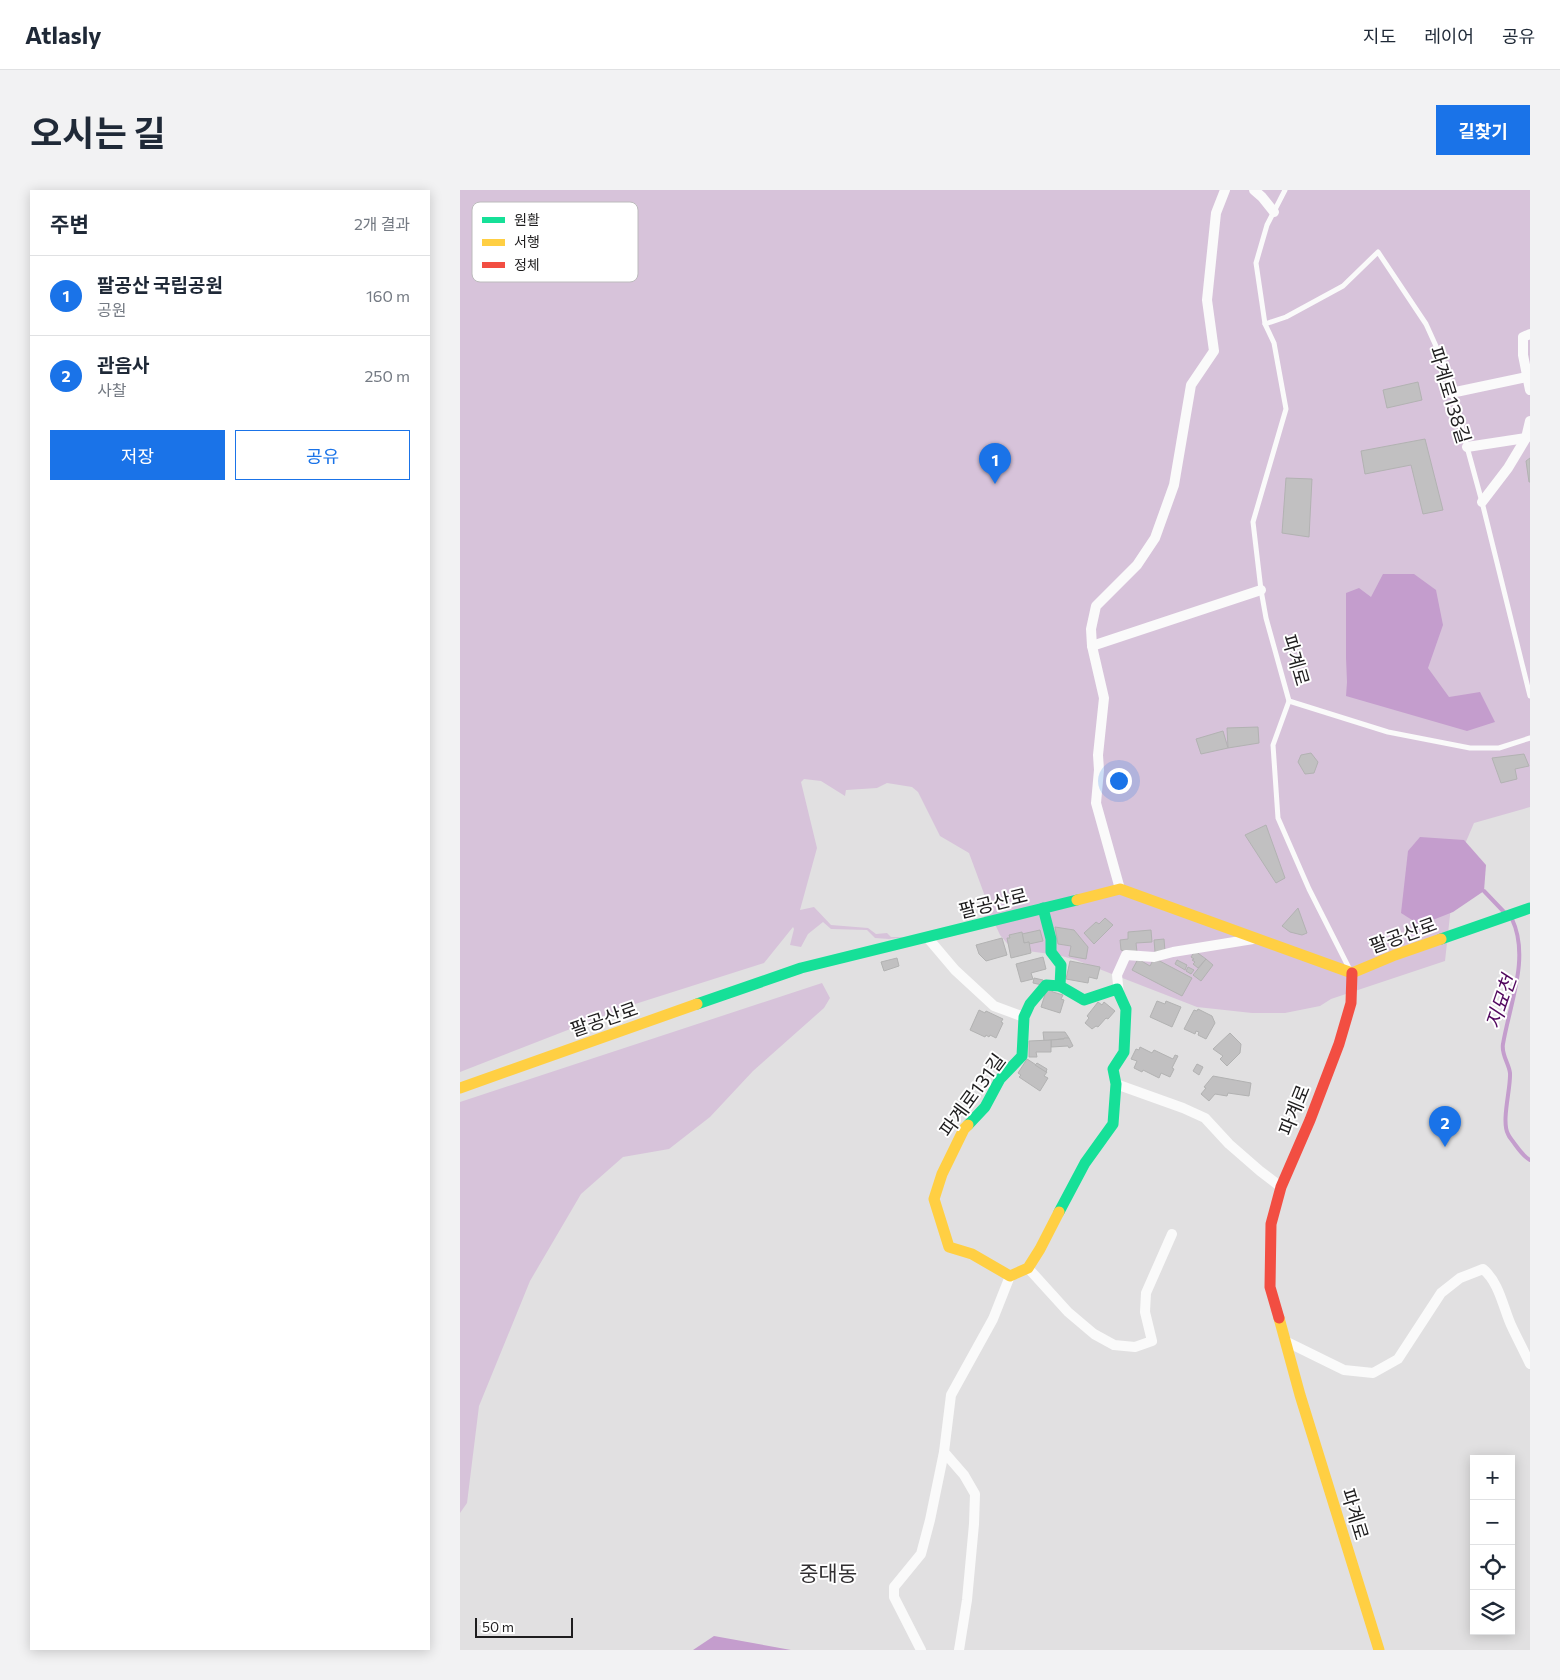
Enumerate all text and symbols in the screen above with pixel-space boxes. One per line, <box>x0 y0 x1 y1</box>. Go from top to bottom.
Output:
text: Atlasly <box>25 20 102 49</box>
text: 지도 <box>1363 25 1396 47</box>
text: 레이어 <box>1424 25 1474 47</box>
text: 공유 <box>1502 25 1535 47</box>
button: 길찾기 <box>1436 105 1530 155</box>
text: 오시는 길 <box>30 110 166 153</box>
legend <box>472 202 638 282</box>
text: 주변 <box>50 211 89 236</box>
text: 원활 <box>514 211 540 228</box>
text: 2개 결과 <box>354 214 410 233</box>
text: 서행 <box>514 233 540 250</box>
text: 정체 <box>514 256 540 273</box>
text: 팔공산 국립공원 <box>97 273 223 296</box>
text: 1 <box>62 286 70 305</box>
text: 160 m <box>366 286 410 305</box>
text: 공원 <box>97 300 126 319</box>
street label: 파계로138길 <box>1425 343 1476 446</box>
text: 관음사 <box>97 353 149 376</box>
text: 2 <box>61 366 71 385</box>
text: 250 m <box>364 366 410 385</box>
text: 사찰 <box>97 380 126 399</box>
button: 저장 <box>50 430 225 480</box>
button: 공유 <box>235 430 410 480</box>
pin: 1 <box>979 443 1011 484</box>
street label: 파계로 <box>1278 631 1315 688</box>
your location <box>1106 768 1132 794</box>
street label: 팔공산로 <box>956 883 1030 922</box>
street label: 팔공산로 <box>1366 912 1440 957</box>
water label: 지묘천 <box>1480 969 1521 1032</box>
street label: 팔공산로 <box>567 996 641 1041</box>
street label: 파계로131길 <box>934 1049 1009 1141</box>
street label: 파계로 <box>1273 1081 1314 1138</box>
pin: 2 <box>1429 1106 1461 1147</box>
map controls <box>1470 1455 1515 1635</box>
button: + <box>1470 1455 1515 1500</box>
street label: 파계로 <box>1337 1485 1374 1542</box>
button: − <box>1470 1500 1515 1545</box>
button: locate <box>1470 1545 1515 1590</box>
district label: 중대동 <box>799 1560 857 1585</box>
button: layers <box>1470 1590 1515 1635</box>
scale bar <box>475 1615 572 1638</box>
text: 50 m <box>482 1618 514 1635</box>

